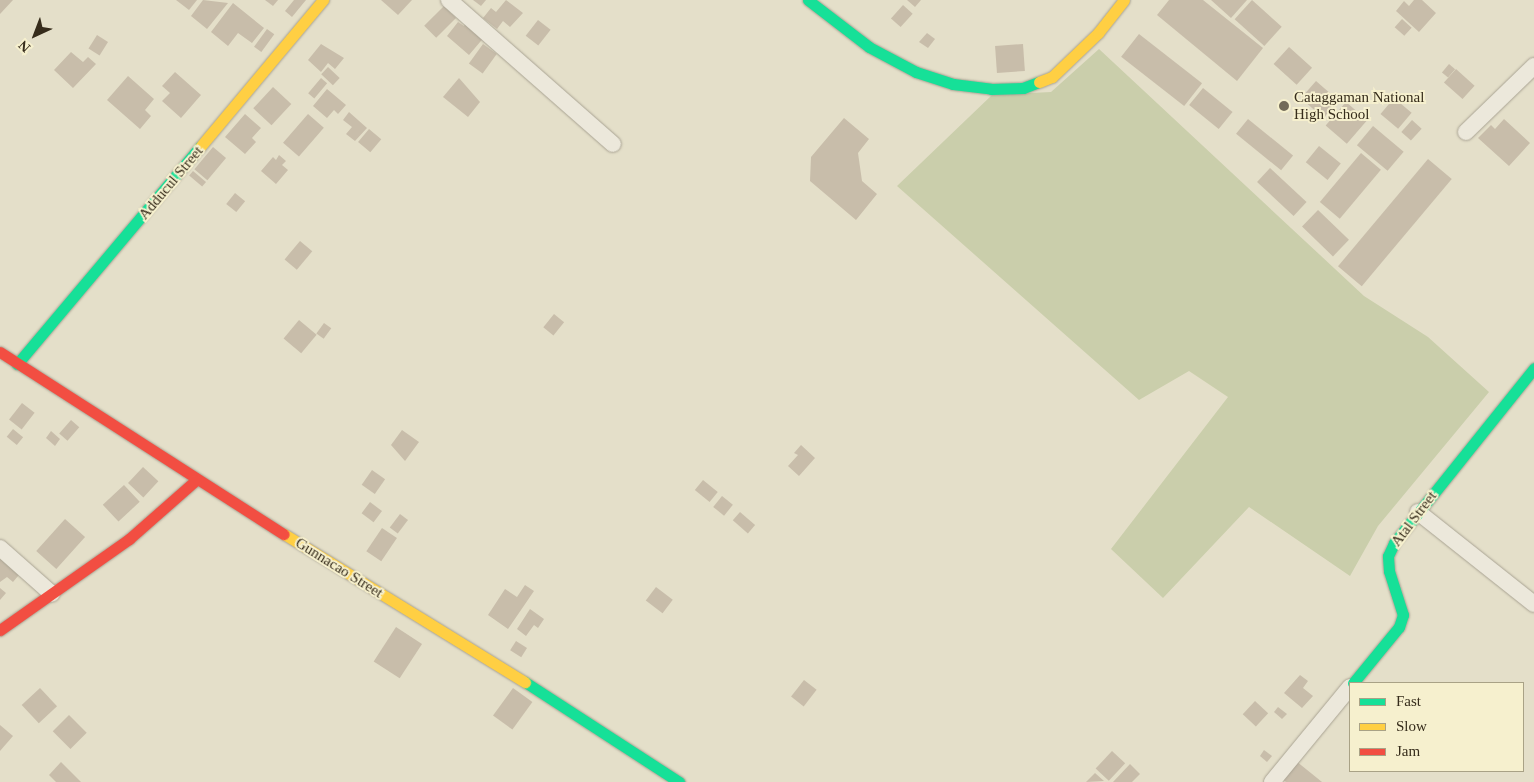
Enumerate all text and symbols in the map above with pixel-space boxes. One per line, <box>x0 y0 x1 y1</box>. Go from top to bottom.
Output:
north arrow <box>10 10 60 60</box>
text: N <box>16 37 33 55</box>
place label: Cataggaman National High School <box>1294 88 1424 123</box>
marker: Cataggaman National High School <box>1278 100 1290 112</box>
street label: Adducul Street <box>135 143 207 223</box>
street label: Atal Street <box>1387 488 1441 550</box>
street label: Gunnacao Street <box>292 534 386 602</box>
legend <box>1349 682 1524 772</box>
text: Fast <box>1396 693 1421 709</box>
text: Slow <box>1396 718 1427 734</box>
text: Jam <box>1396 743 1420 759</box>

